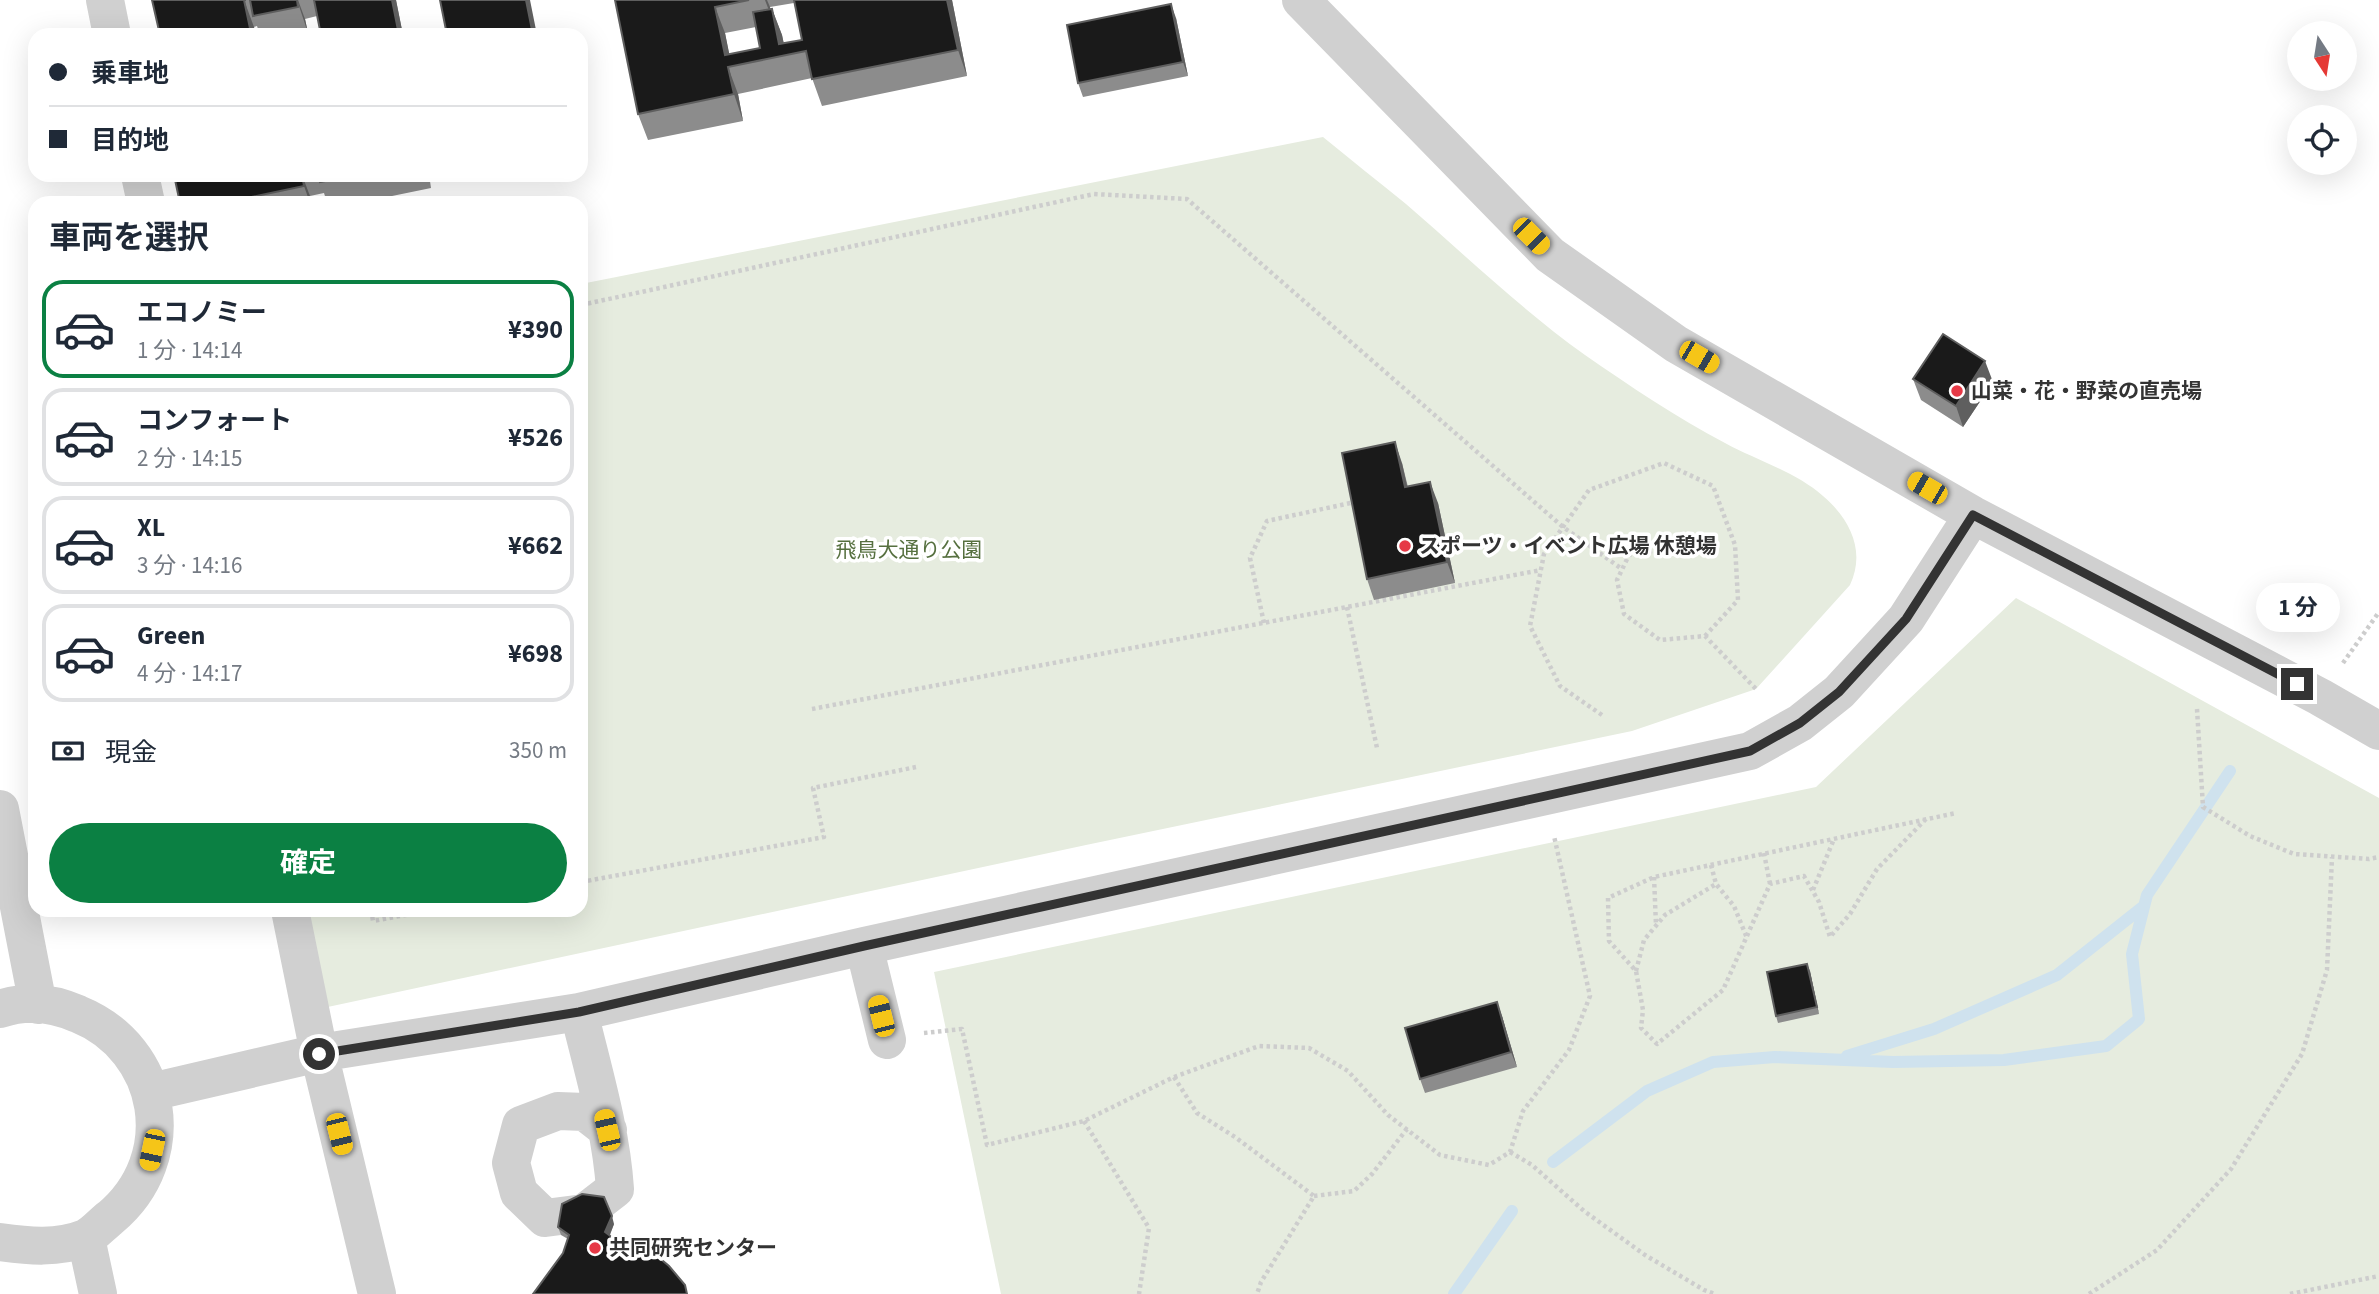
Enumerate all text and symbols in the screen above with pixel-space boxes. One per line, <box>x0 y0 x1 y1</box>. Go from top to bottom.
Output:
north arrow <box>2287 21 2357 91</box>
map controls <box>2287 21 2357 175</box>
text: 乗車地 <box>91 55 169 92</box>
button: locate <box>2287 105 2357 175</box>
text: 目的地 <box>91 122 169 159</box>
car <box>1509 214 1554 258</box>
text: 車両を選択 <box>49 215 209 261</box>
text: エコノミー <box>137 294 267 331</box>
icon: car <box>53 298 116 361</box>
text: ¥390 <box>508 311 563 348</box>
text: 1 分 · 14:14 <box>137 334 242 367</box>
car <box>1676 337 1723 377</box>
place label: 山菜・花・野菜の直売場 <box>1971 376 2202 406</box>
marker: 山菜・花・野菜の直売場 <box>1949 383 1965 399</box>
text: コンフォート <box>137 402 292 439</box>
icon: car <box>53 406 116 469</box>
text: ¥526 <box>508 419 563 456</box>
text: 2 分 · 14:15 <box>137 442 242 475</box>
car <box>1904 468 1951 508</box>
text: XL <box>137 509 165 546</box>
icon: car <box>53 514 116 577</box>
text: ¥662 <box>508 527 563 564</box>
place label: スポーツ・イベント広場 休憩場 <box>1419 531 1717 561</box>
park label: 飛鳥大通り公園 <box>836 535 983 565</box>
marker: スポーツ・イベント広場 休憩場 <box>1397 538 1413 554</box>
text: 3 分 · 14:16 <box>137 549 242 582</box>
callout: 1 分 <box>2255 582 2339 632</box>
text: 1 分 <box>2278 591 2318 624</box>
text: Green <box>137 617 205 654</box>
icon: car <box>53 622 116 685</box>
text: ¥698 <box>508 635 563 672</box>
text: 4 分 · 14:17 <box>137 657 242 690</box>
route end <box>2281 668 2313 700</box>
icon: cash <box>49 732 87 770</box>
text: 現金 <box>105 734 157 771</box>
text: 350 m <box>509 734 567 767</box>
button: 確定 <box>49 823 567 903</box>
car <box>866 993 897 1039</box>
route start <box>303 1038 335 1070</box>
car <box>593 1107 622 1153</box>
car <box>324 1111 355 1157</box>
car <box>138 1127 167 1173</box>
place label: 共同研究センター <box>609 1233 777 1263</box>
marker: 共同研究センター <box>587 1240 603 1256</box>

